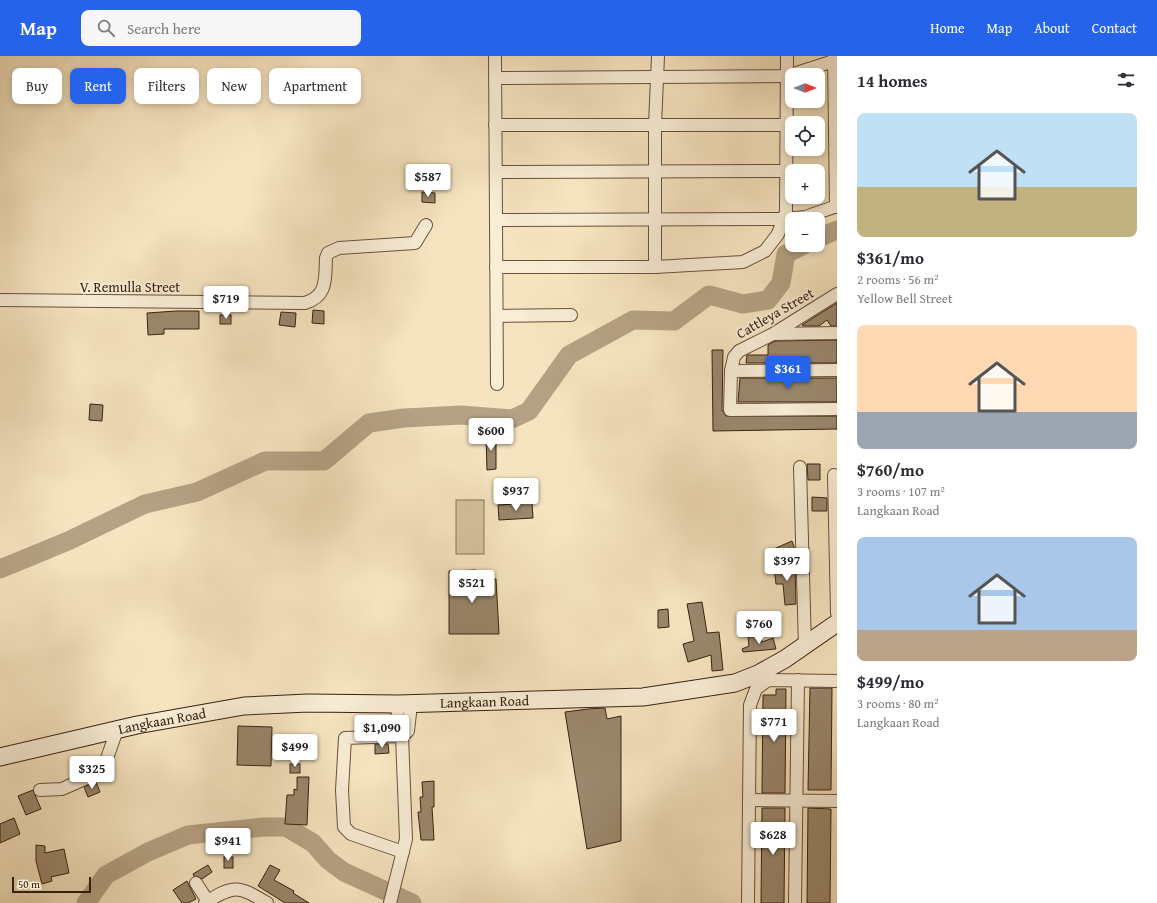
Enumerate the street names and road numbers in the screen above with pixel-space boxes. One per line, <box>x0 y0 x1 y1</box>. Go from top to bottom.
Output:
street label: V. Remulla Street <box>80 277 180 297</box>
street label: Cattleya Street <box>733 283 817 343</box>
street label: Langkaan Road <box>440 690 530 713</box>
street label: Langkaan Road <box>116 703 208 739</box>

